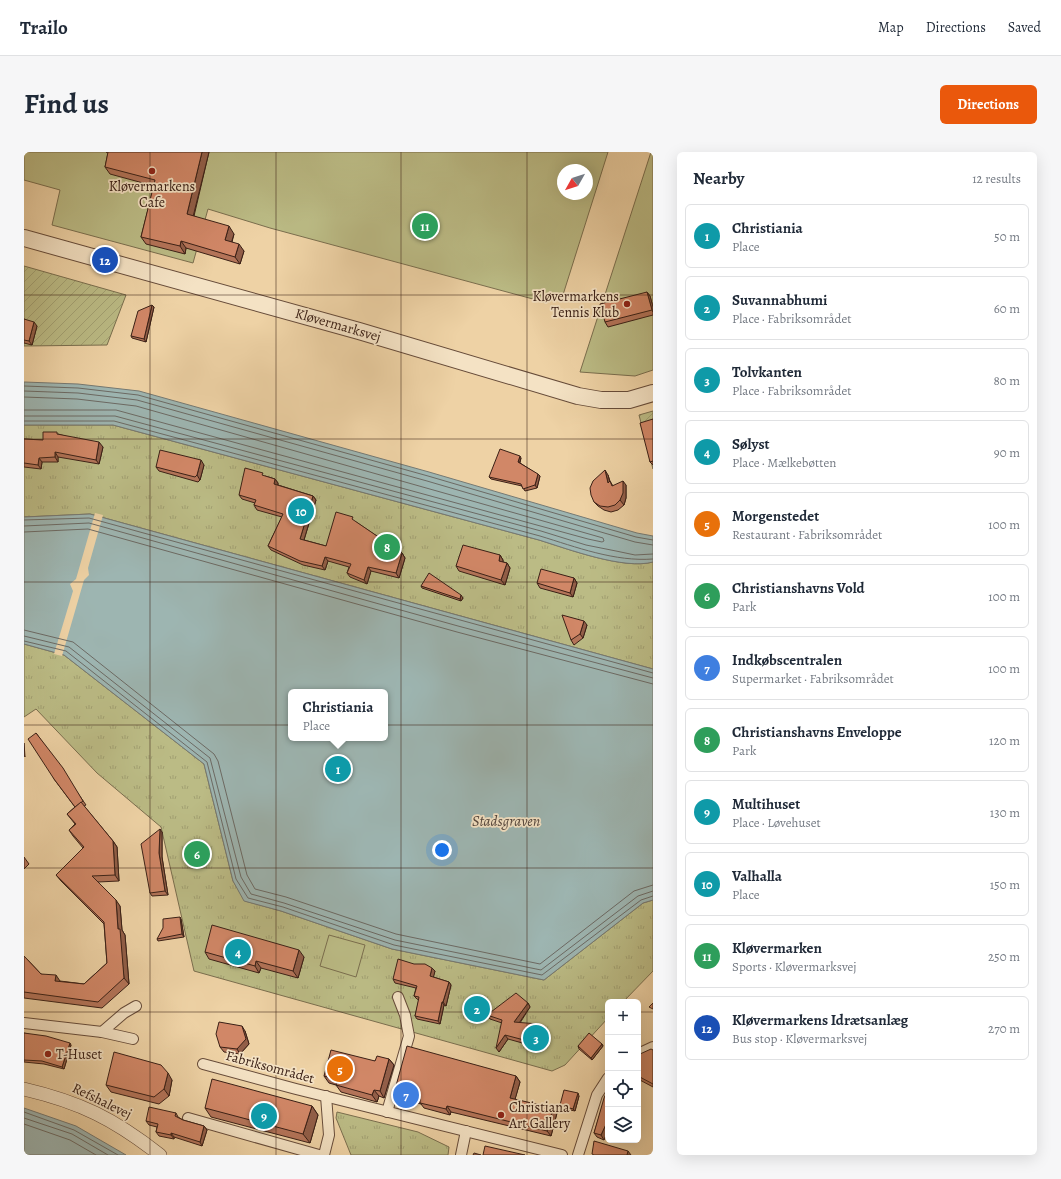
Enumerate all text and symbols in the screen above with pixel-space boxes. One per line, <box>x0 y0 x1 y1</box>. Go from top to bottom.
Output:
text: Trailo <box>20 15 68 41</box>
text: Map <box>878 18 904 37</box>
text: Directions <box>926 18 986 37</box>
text: Saved <box>1008 18 1041 37</box>
text: Find us <box>24 85 109 123</box>
button: Directions <box>940 85 1037 124</box>
north arrow <box>557 164 593 200</box>
marker: Kløvermarkens Cafe <box>147 166 157 176</box>
text: Nearby <box>693 167 744 190</box>
text: 12 results <box>972 170 1021 187</box>
place label: Kløvermarkens Cafe <box>109 177 195 212</box>
pin: 11 <box>412 211 438 241</box>
text: Christiania <box>732 218 803 238</box>
text: 1 <box>705 228 709 245</box>
text: 50 m <box>994 228 1020 245</box>
text: Place <box>732 238 760 255</box>
pin: 12 <box>92 245 118 275</box>
place label: Kløvermarkens Tennis Klub <box>533 287 619 322</box>
text: Suvannabhumi <box>732 290 827 310</box>
marker: Kløvermarkens Tennis Klub <box>622 299 632 309</box>
text: 2 <box>704 300 710 317</box>
text: 60 m <box>994 300 1020 317</box>
street label: Kløvermarksvej <box>293 304 383 346</box>
text: Place · Fabriksområdet <box>732 310 852 327</box>
text: Tolvkanten <box>732 362 802 382</box>
text: 3 <box>704 372 710 389</box>
text: 80 m <box>993 372 1020 389</box>
text: Place · Fabriksområdet <box>732 382 852 399</box>
text: Sølyst <box>732 434 770 454</box>
text: 4 <box>704 444 710 461</box>
text: 90 m <box>994 444 1020 461</box>
text: Place · Mælkebøtten <box>732 454 836 471</box>
pin: 10 <box>288 496 314 526</box>
text: Morgenstedet <box>732 506 819 526</box>
text: 5 <box>704 516 710 533</box>
text: 100 m <box>988 516 1020 533</box>
text: Restaurant · Fabriksområdet <box>732 526 882 543</box>
pin: 8 <box>374 532 400 562</box>
text: Christianshavns Vold <box>732 578 865 598</box>
text: 6 <box>704 588 710 605</box>
text: 100 m <box>988 588 1020 605</box>
text: Park <box>732 598 756 615</box>
text: Indkøbscentralen <box>732 650 842 670</box>
text: 7 <box>704 660 710 677</box>
text: 100 m <box>988 660 1020 677</box>
text: Supermarket · Fabriksområdet <box>732 670 894 687</box>
popup <box>288 689 388 741</box>
text: Christiania <box>303 697 373 717</box>
text: Place <box>303 717 330 734</box>
text: Christianshavns Enveloppe <box>732 722 902 742</box>
text: 8 <box>704 732 710 749</box>
text: 120 m <box>989 732 1020 749</box>
text: Park <box>732 742 756 759</box>
pin: 1 <box>325 754 351 784</box>
text: Multihuset <box>732 794 800 814</box>
text: 9 <box>704 804 710 821</box>
text: 130 m <box>990 804 1020 821</box>
water label: Stadsgraven <box>472 811 540 831</box>
text: Place · Løvehuset <box>732 814 821 831</box>
pin: 6 <box>184 839 210 869</box>
your location <box>432 840 452 860</box>
text: Valhalla <box>732 866 782 886</box>
text: 10 <box>701 876 713 893</box>
text: 150 m <box>990 876 1020 893</box>
text: Place <box>732 886 760 903</box>
pin: 4 <box>225 937 251 967</box>
text: Kløvermarken <box>732 938 822 958</box>
text: 11 <box>702 948 712 965</box>
text: 250 m <box>988 948 1020 965</box>
text: Sports · Kløvermarksvej <box>732 958 857 975</box>
pin: 2 <box>464 994 490 1024</box>
map controls <box>605 999 641 1143</box>
button: + <box>605 999 641 1035</box>
text: Kløvermarkens Idrætsanlæg <box>732 1010 908 1030</box>
text: 12 <box>702 1020 712 1037</box>
text: 270 m <box>988 1020 1020 1037</box>
pin: 3 <box>523 1023 549 1053</box>
text: Bus stop · Kløvermarksvej <box>732 1030 867 1047</box>
button: − <box>605 1035 641 1071</box>
place label: T-Huset <box>56 1045 103 1064</box>
street label: Fabriksområdet <box>224 1046 317 1088</box>
marker: T-Huset <box>43 1049 53 1059</box>
pin: 5 <box>327 1054 353 1084</box>
button: locate <box>605 1071 641 1107</box>
street label: Refshalevej <box>69 1078 135 1124</box>
pin: 7 <box>393 1080 419 1110</box>
place label: Christiana Art Gallery <box>508 1098 571 1133</box>
pin: 9 <box>251 1101 277 1131</box>
button: layers <box>605 1107 641 1143</box>
marker: Christiana Art Gallery <box>496 1110 506 1120</box>

